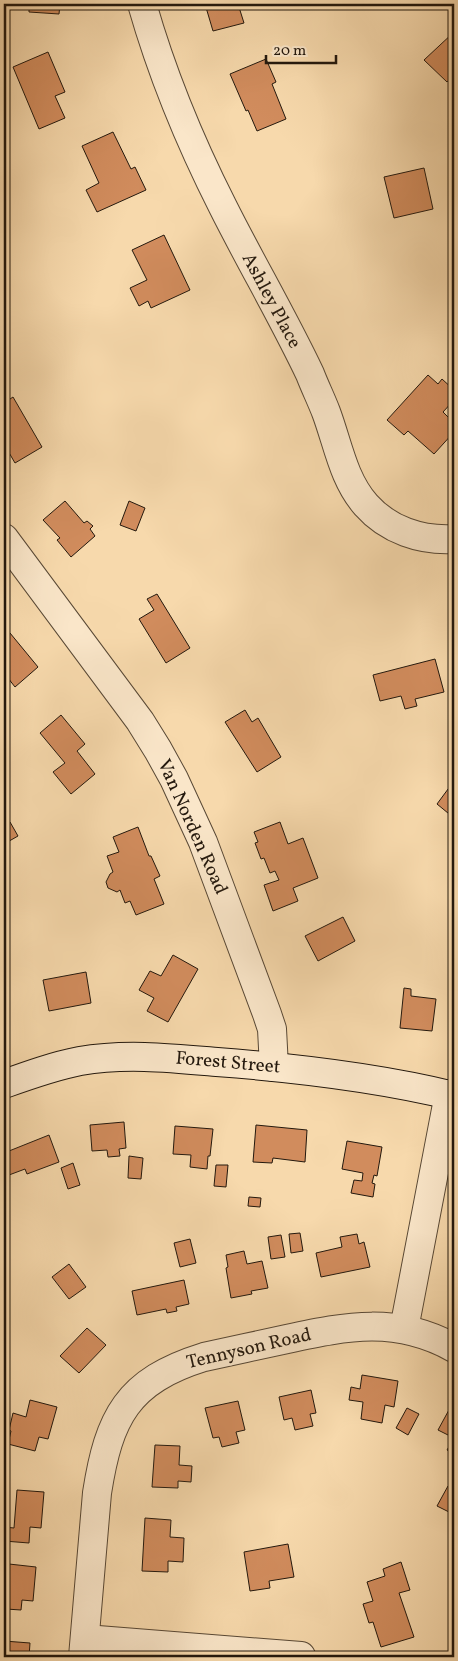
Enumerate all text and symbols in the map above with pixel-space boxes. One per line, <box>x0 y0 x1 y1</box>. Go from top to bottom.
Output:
scale bar <box>266 32 336 64</box>
text: 20 m <box>273 41 306 62</box>
street label: Ashley Place <box>235 249 307 353</box>
street label: Van Norden Road <box>150 755 234 899</box>
street label: Forest Street <box>174 1045 282 1081</box>
street label: Tennyson Road <box>184 1322 314 1376</box>

